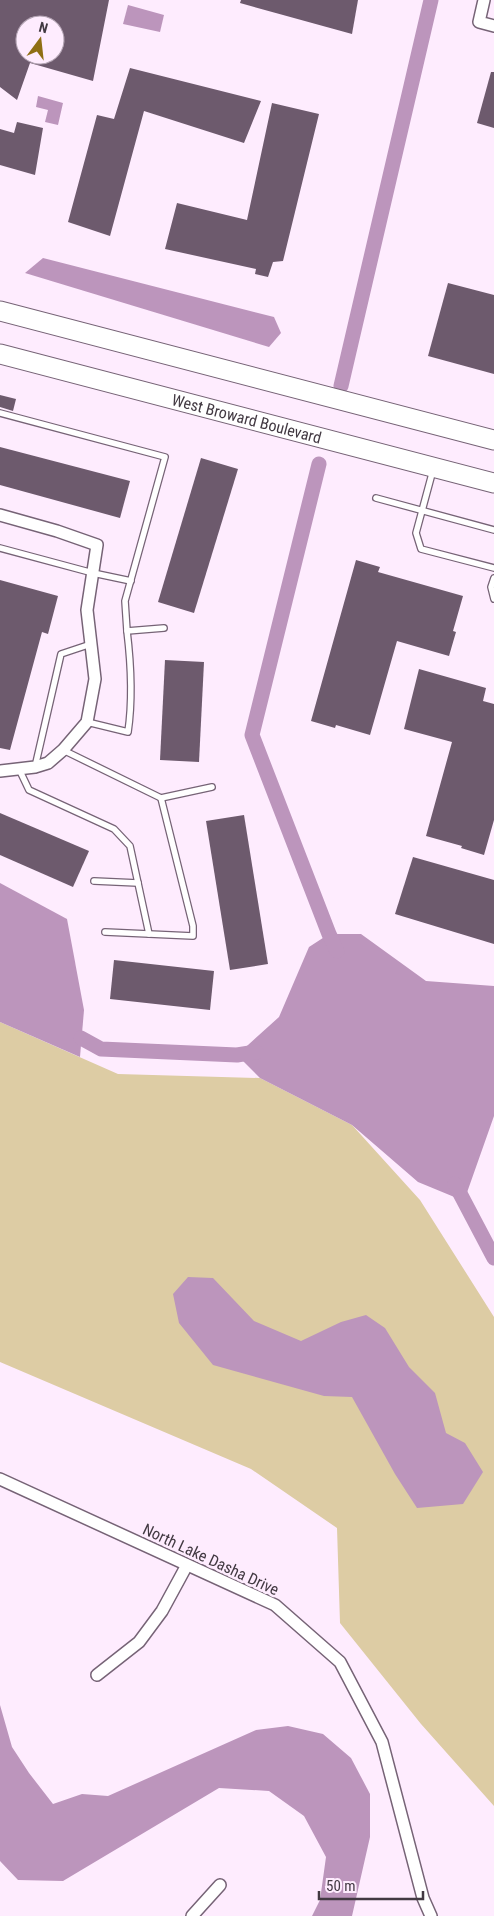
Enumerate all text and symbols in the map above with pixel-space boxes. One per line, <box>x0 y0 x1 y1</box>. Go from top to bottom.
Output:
north arrow <box>15 15 65 65</box>
text: N <box>37 19 50 36</box>
street label: West Broward Boulevard <box>170 390 323 448</box>
street label: North Lake Dasha Drive <box>140 1520 282 1599</box>
scale bar <box>319 1868 423 1900</box>
text: 50 m <box>326 1877 356 1895</box>

